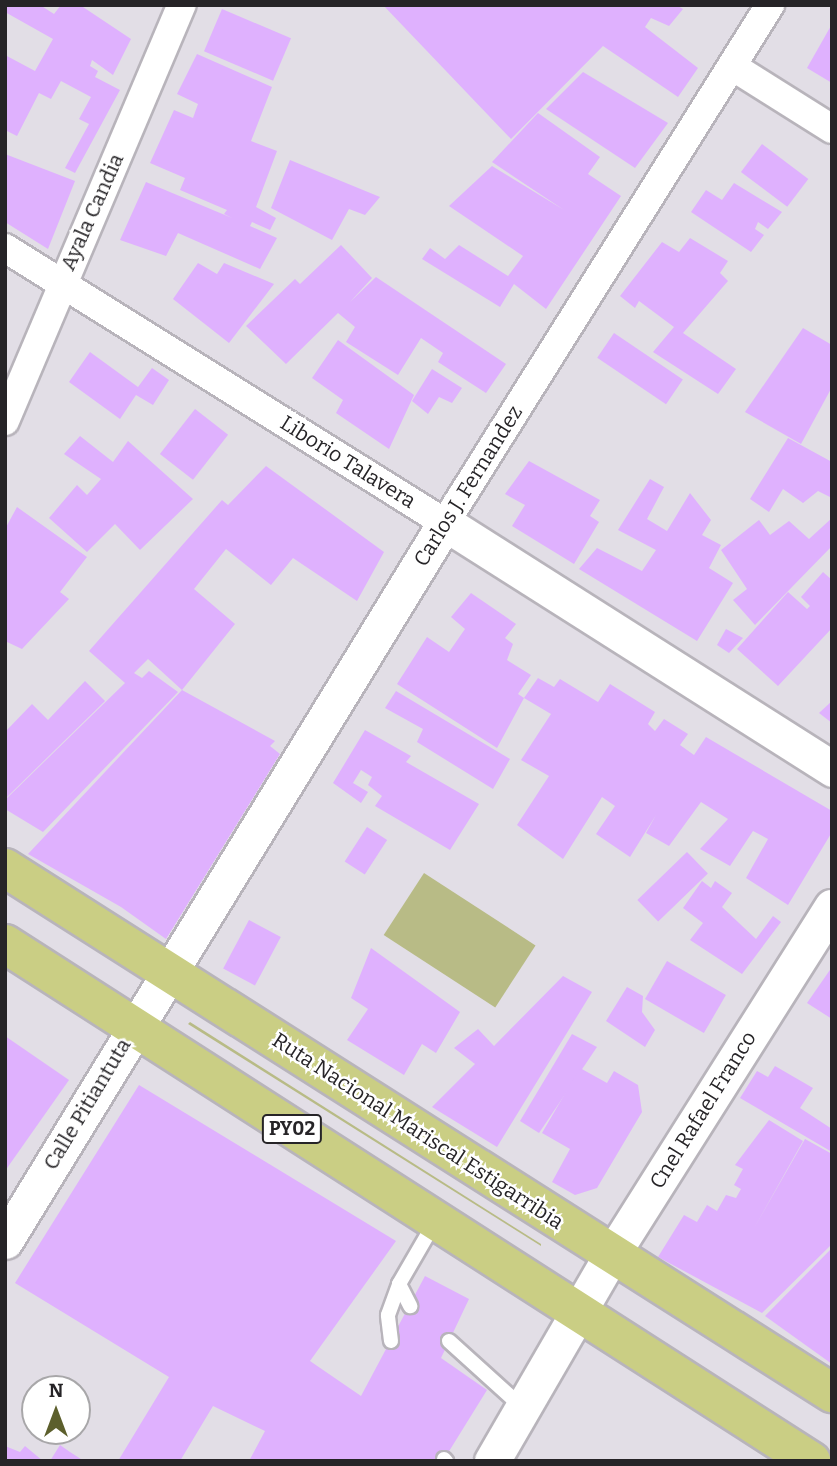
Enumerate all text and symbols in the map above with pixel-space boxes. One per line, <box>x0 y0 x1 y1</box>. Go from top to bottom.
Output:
street label: Ayala Candia <box>55 150 129 274</box>
street label: Carlos J. Fernandez <box>408 401 528 571</box>
street label: Liborio Talavera <box>276 410 420 514</box>
street label: Ruta Nacional Mariscal Estigarribia <box>268 1027 568 1235</box>
street label: Cnel Rafael Franco <box>644 1027 762 1193</box>
street label: Calle Pitiantuta <box>38 1034 136 1174</box>
road number: PY02 <box>260 1114 324 1144</box>
north arrow <box>21 1375 91 1445</box>
text: N <box>49 1379 63 1402</box>

